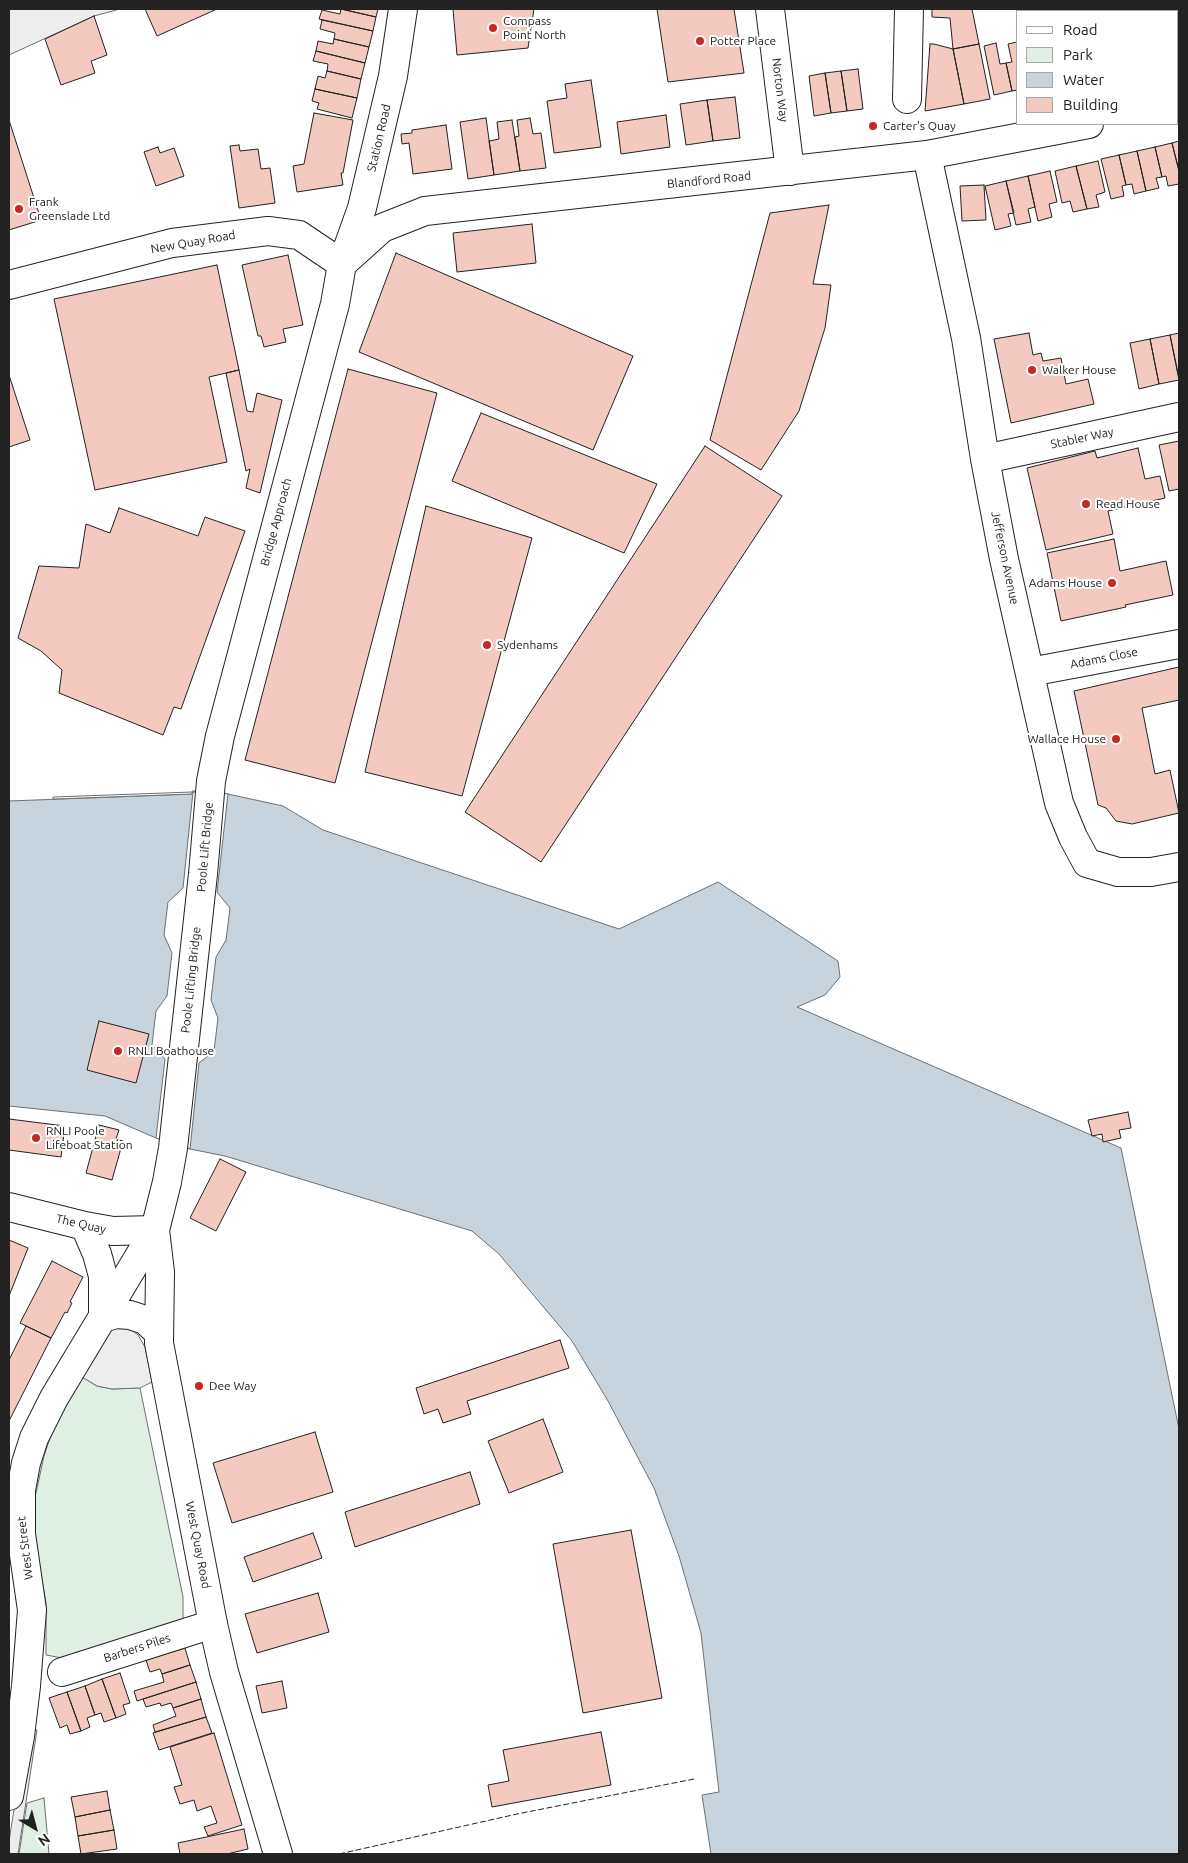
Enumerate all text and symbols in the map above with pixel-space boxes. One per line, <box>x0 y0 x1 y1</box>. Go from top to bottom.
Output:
legend <box>1016 10 1178 125</box>
place label: Compass Point North <box>503 14 566 42</box>
text: Road <box>1063 21 1098 38</box>
marker: Compass Point North <box>487 22 499 34</box>
place label: Potter Place <box>710 34 776 48</box>
marker: Potter Place <box>694 35 706 47</box>
text: Park <box>1063 46 1093 63</box>
street label: Norton Way <box>769 57 791 123</box>
text: Water <box>1063 71 1104 88</box>
text: Building <box>1063 96 1118 113</box>
street label: Station Road <box>364 103 394 173</box>
place label: Carter's Quay <box>883 119 956 133</box>
marker: Carter's Quay <box>867 120 879 132</box>
street label: Blandford Road <box>666 168 752 192</box>
place label: Frank Greenslade Ltd <box>29 195 110 223</box>
marker: Frank Greenslade Ltd <box>13 203 25 215</box>
street label: New Quay Road <box>150 227 236 257</box>
place label: Walker House <box>1042 363 1116 377</box>
marker: Walker House <box>1026 364 1038 376</box>
street label: Stabler Way <box>1049 424 1115 452</box>
street label: Bridge Approach <box>257 476 295 568</box>
place label: Read House <box>1096 497 1160 511</box>
marker: Read House <box>1080 498 1092 510</box>
street label: Jefferson Avenue <box>988 510 1022 606</box>
place label: Adams House <box>1029 576 1102 590</box>
marker: Adams House <box>1106 577 1118 589</box>
place label: Sydenhams <box>497 638 558 652</box>
marker: Sydenhams <box>481 639 493 651</box>
street label: Adams Close <box>1069 644 1139 672</box>
place label: Wallace House <box>1028 732 1106 746</box>
marker: Wallace House <box>1110 733 1122 745</box>
street label: Poole Lift Bridge <box>194 801 216 893</box>
street label: Poole Lifting Bridge <box>178 926 204 1034</box>
place label: RNLI Boathouse <box>128 1044 214 1058</box>
marker: RNLI Boathouse <box>112 1045 124 1057</box>
place label: RNLI Poole Lifeboat Station <box>46 1124 133 1152</box>
marker: RNLI Poole Lifeboat Station <box>30 1132 42 1144</box>
street label: The Quay <box>55 1211 107 1237</box>
place label: Dee Way <box>209 1379 256 1393</box>
marker: Dee Way <box>193 1380 205 1392</box>
street label: West Quay Road <box>182 1500 214 1590</box>
street label: West Street <box>14 1516 36 1580</box>
street label: Barbers Piles <box>102 1630 172 1666</box>
north arrow <box>10 1803 60 1853</box>
text: N <box>35 1830 53 1850</box>

